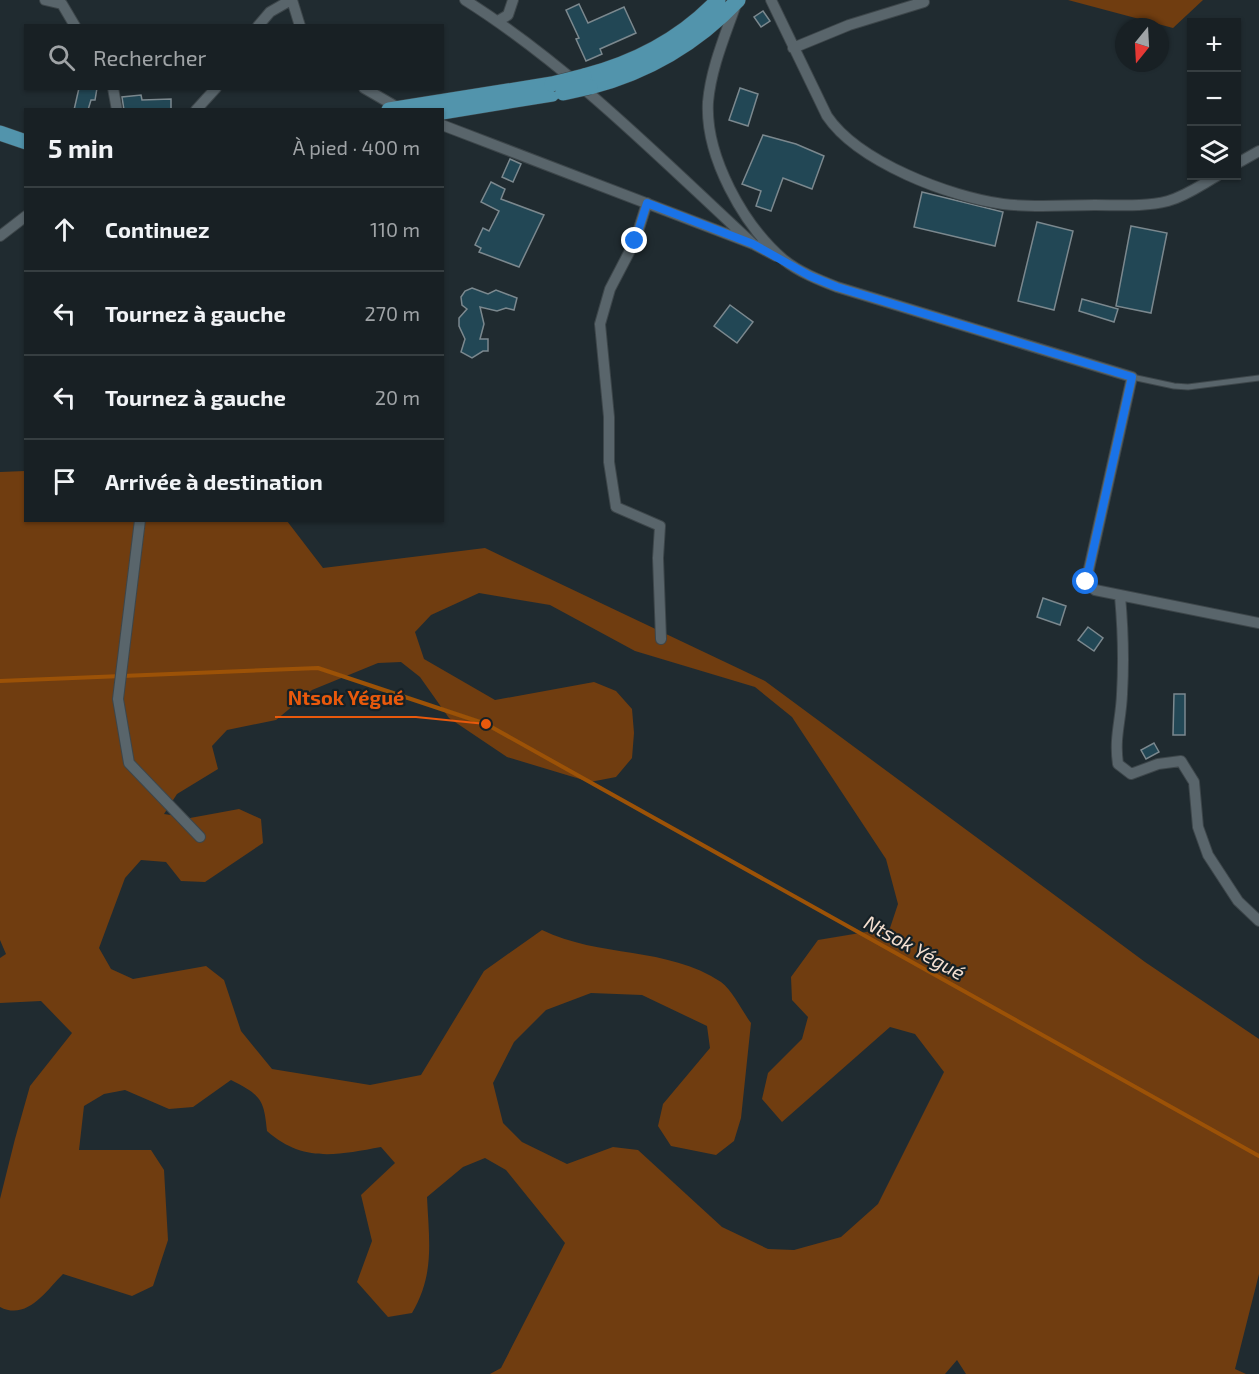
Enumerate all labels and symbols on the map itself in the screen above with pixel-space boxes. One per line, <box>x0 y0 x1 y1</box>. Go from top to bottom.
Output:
north arrow <box>1115 18 1169 72</box>
route end <box>621 227 647 253</box>
route start <box>1072 568 1098 594</box>
callout: Ntsok Yégué <box>275 679 416 717</box>
text: Ntsok Yégué <box>288 685 404 709</box>
water label: Ntsok Yégué <box>860 909 970 985</box>

